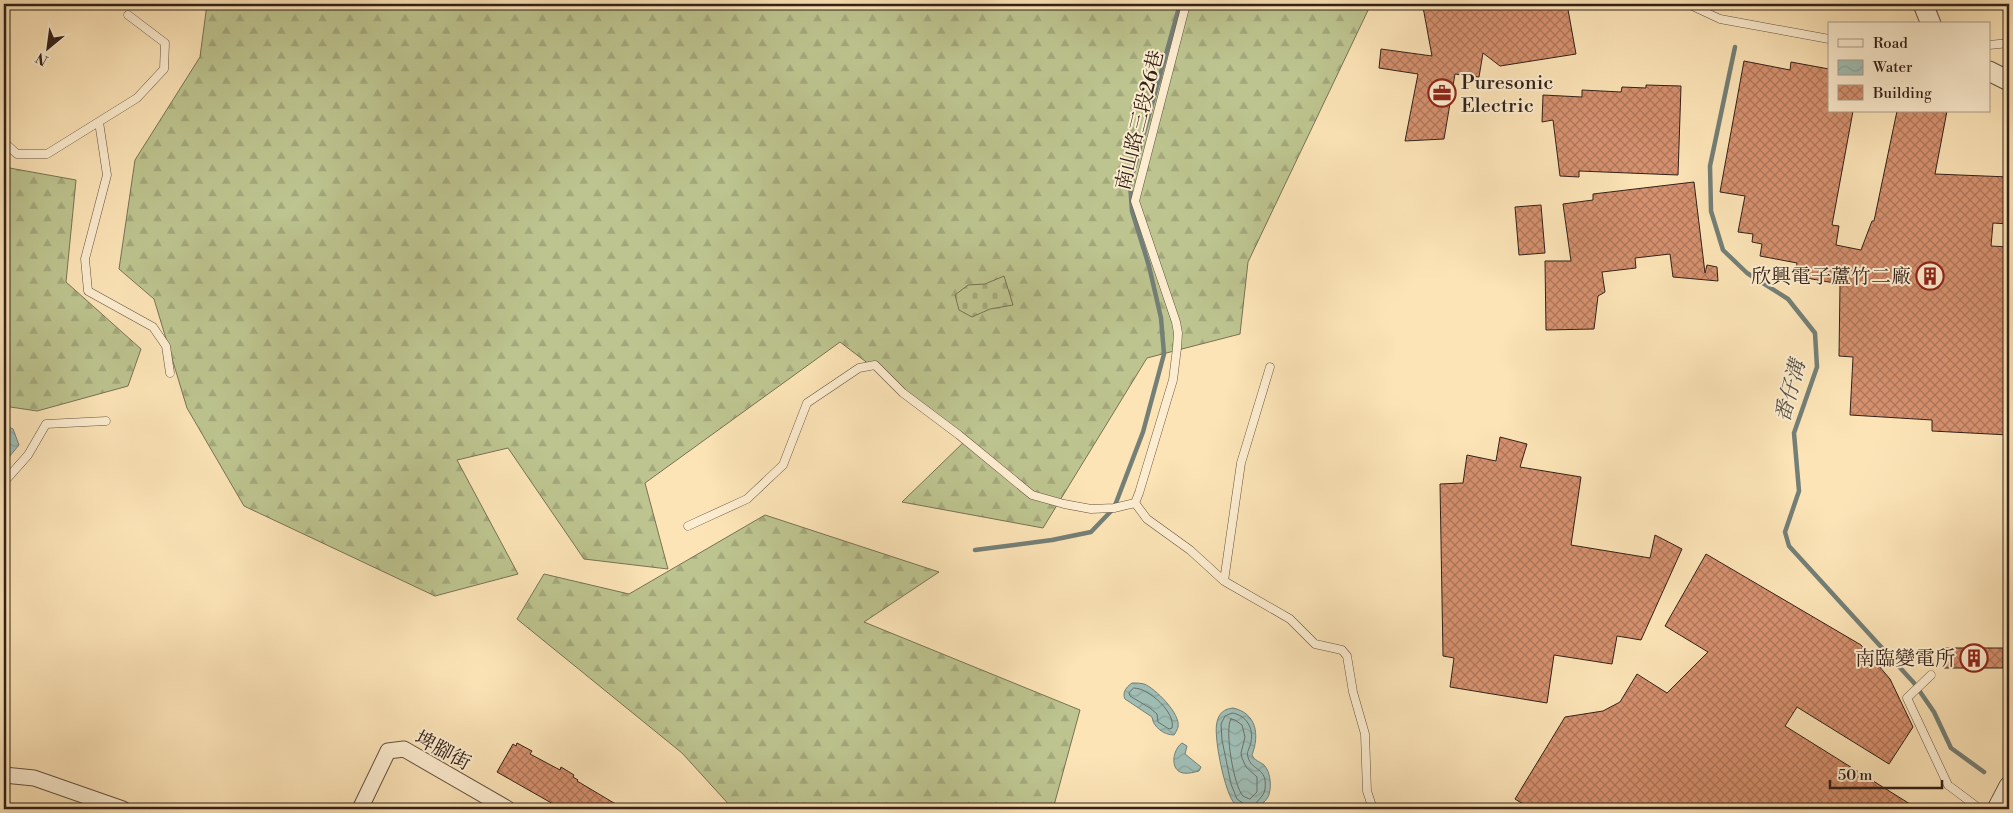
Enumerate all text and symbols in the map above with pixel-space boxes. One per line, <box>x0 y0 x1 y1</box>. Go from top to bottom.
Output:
north arrow <box>22 22 72 72</box>
legend <box>1828 22 1990 112</box>
text: Road <box>1873 34 1908 53</box>
text: N <box>33 48 51 69</box>
street label: 南山路三段26巷 <box>1111 48 1170 193</box>
text: Water <box>1872 58 1913 77</box>
place label: Puresonic Electric <box>1461 71 1553 119</box>
office icon: Puresonic Electric <box>1427 78 1457 108</box>
text: Building <box>1872 84 1932 103</box>
building icon: 欣興電子蘆竹二廠 <box>1915 261 1945 291</box>
place label: 欣興電子蘆竹二廠 <box>1751 265 1911 290</box>
water label: 番仔溝 <box>1770 355 1812 425</box>
building icon: 南臨變電所 <box>1959 643 1989 673</box>
place label: 南臨變電所 <box>1855 647 1955 672</box>
street label: 埤腳街 <box>410 726 475 776</box>
scale bar <box>1830 758 1943 790</box>
text: 50 m <box>1838 766 1872 785</box>

